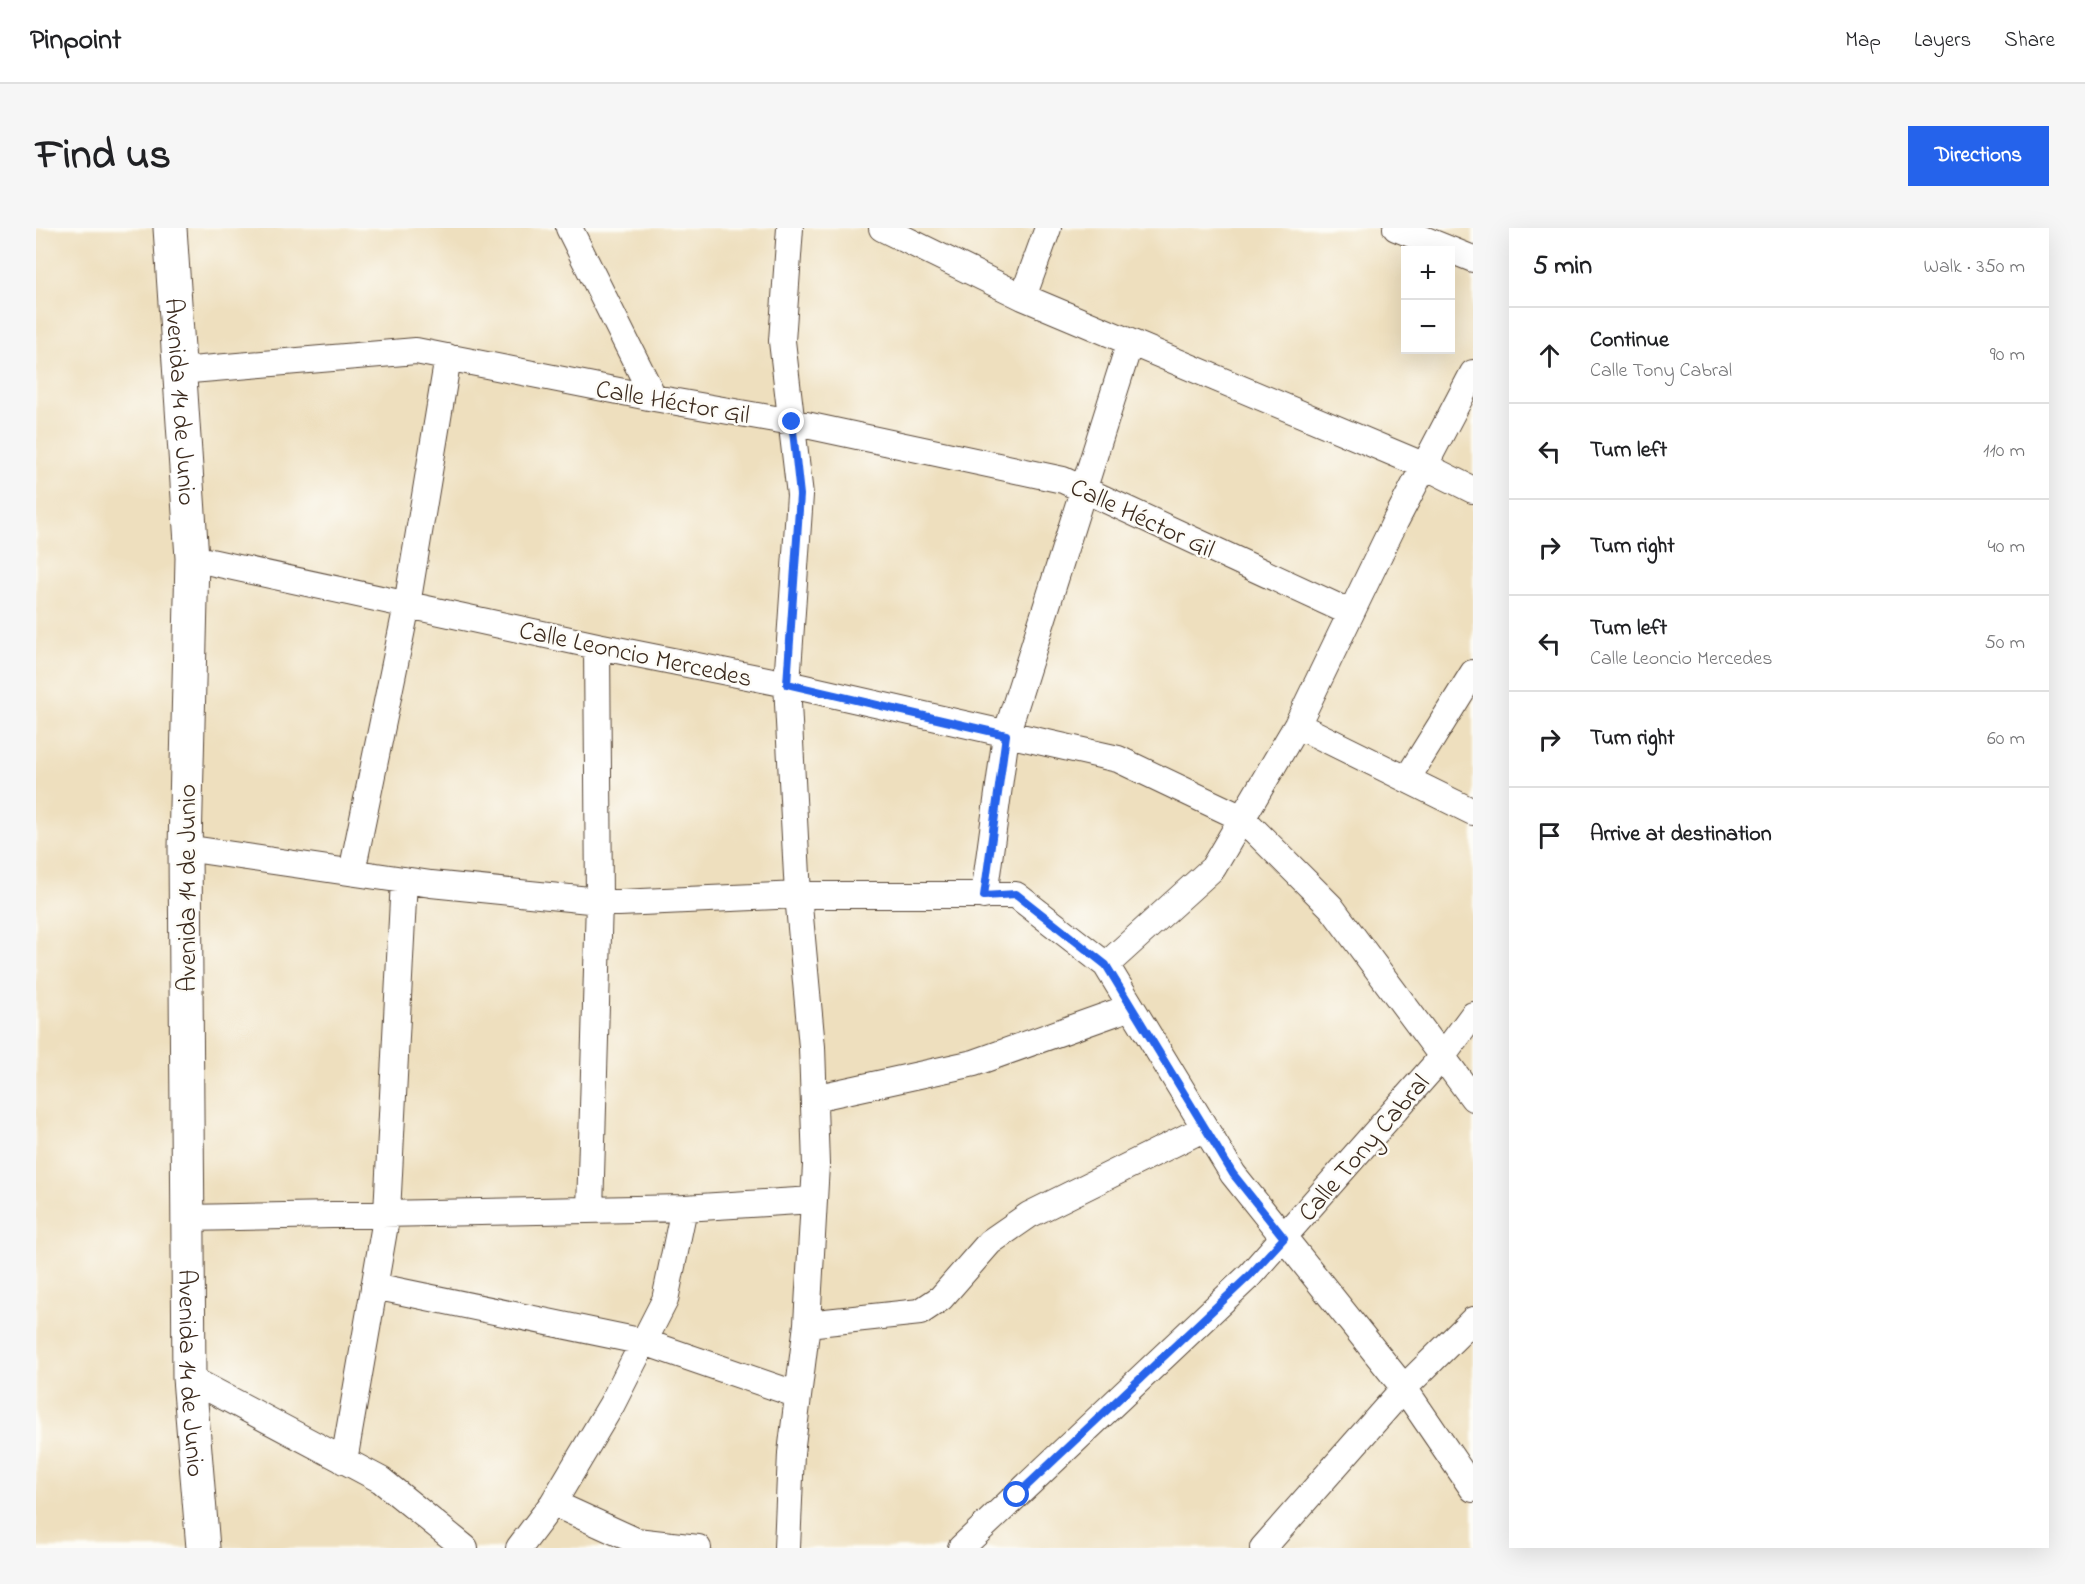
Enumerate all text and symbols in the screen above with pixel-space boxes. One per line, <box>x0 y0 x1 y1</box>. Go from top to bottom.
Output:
text: Pinpoint <box>30 21 121 62</box>
text: Map <box>1845 26 1881 56</box>
text: Layers <box>1914 26 1971 56</box>
text: Share <box>2004 26 2055 56</box>
text: Find us <box>36 126 171 187</box>
button: Directions <box>1908 126 2049 186</box>
map controls <box>1401 246 1455 354</box>
button: + <box>1401 246 1455 300</box>
text: 5 min <box>1533 248 1592 286</box>
text: Walk · 350 m <box>1923 253 2025 282</box>
street label: Avenida 14 de Junio <box>153 297 204 507</box>
button: − <box>1401 300 1455 354</box>
text: Continue <box>1590 325 1669 357</box>
icon: ahead <box>1533 339 1566 372</box>
text: 90 m <box>1990 341 2025 370</box>
text: Calle Tony Cabral <box>1590 357 1732 386</box>
street label: Calle Héctor Gil <box>593 372 752 436</box>
route end <box>778 408 804 434</box>
icon: left <box>1533 435 1566 468</box>
text: Turn left <box>1590 435 1667 467</box>
text: 110 m <box>1983 437 2025 466</box>
street label: Calle Héctor Gil <box>1063 470 1220 570</box>
icon: right <box>1533 531 1566 564</box>
text: Turn right <box>1590 531 1675 563</box>
text: 40 m <box>1988 533 2025 562</box>
street label: Calle Leoncio Mercedes <box>515 613 755 699</box>
text: Turn left <box>1590 613 1667 645</box>
icon: left <box>1533 627 1566 660</box>
text: 50 m <box>1984 629 2025 658</box>
text: Calle Leoncio Mercedes <box>1590 645 1772 674</box>
icon: right <box>1533 723 1566 756</box>
text: Turn right <box>1590 723 1675 755</box>
text: 60 m <box>1987 725 2025 754</box>
street label: Avenida 14 de Junio <box>170 784 208 992</box>
icon: arrive <box>1533 819 1566 852</box>
text: Arrive at destination <box>1590 819 1772 851</box>
street label: Calle Tony Cabral <box>1290 1067 1440 1231</box>
street label: Avenida 14 de Junio <box>166 1269 213 1479</box>
route start <box>1003 1481 1029 1507</box>

